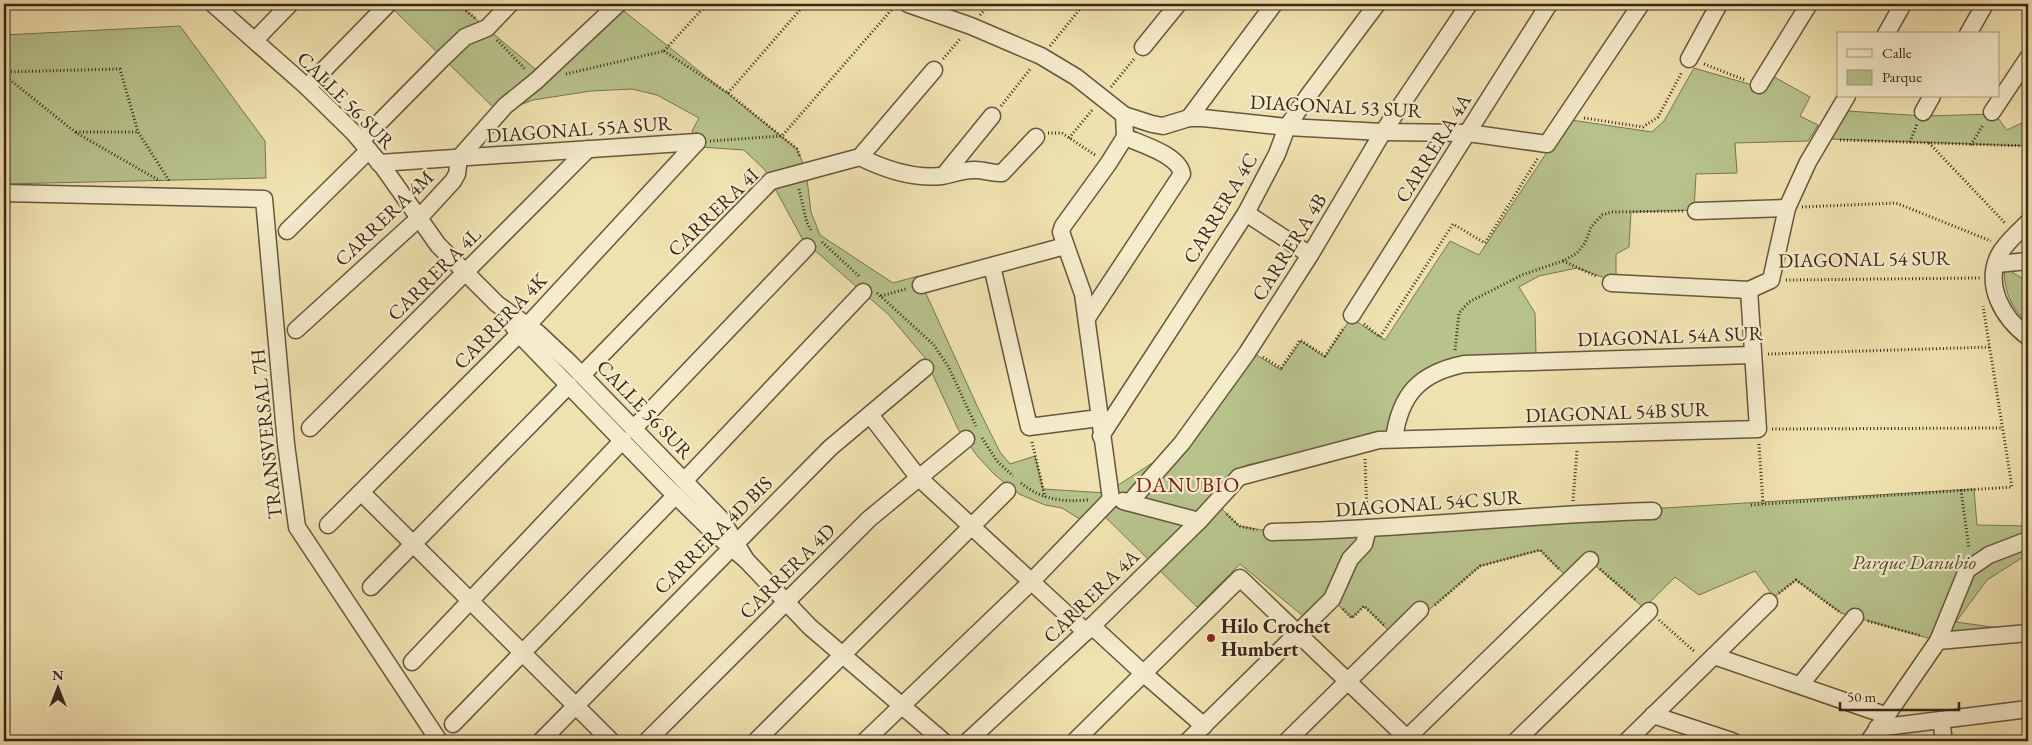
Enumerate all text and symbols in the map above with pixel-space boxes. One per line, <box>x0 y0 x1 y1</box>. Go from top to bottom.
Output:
legend <box>1837 32 2000 98</box>
text: Calle <box>1882 43 1912 62</box>
street label: CALLE 56 SUR <box>291 45 401 155</box>
text: Parque <box>1882 67 1922 86</box>
street label: CARRERA 4A <box>1389 88 1477 208</box>
street label: DIAGONAL 53 SUR <box>1250 89 1423 124</box>
street label: DIAGONAL 55A SUR <box>485 110 673 148</box>
street label: CARRERA 4C <box>1177 148 1263 268</box>
street label: CARRERA 4I <box>662 162 764 262</box>
street label: CARRERA 4M <box>329 164 439 272</box>
street label: CARRERA 4B <box>1246 188 1332 306</box>
street label: CARRERA 4L <box>382 221 487 326</box>
street label: DIAGONAL 54 SUR <box>1778 244 1951 273</box>
street label: CARRERA 4K <box>448 267 553 375</box>
street label: DIAGONAL 54A SUR <box>1577 320 1764 352</box>
street label: TRANSVERSAL 7H <box>244 348 288 520</box>
street label: CALLE 56 SUR <box>591 354 699 465</box>
street label: DIAGONAL 54B SUR <box>1525 396 1710 428</box>
street label: CARRERA 4D BIS <box>648 470 778 600</box>
district label: DANUBIO <box>1136 471 1240 498</box>
street label: DIAGONAL 54C SUR <box>1334 483 1522 522</box>
street label: CARRERA 4D <box>733 517 841 625</box>
street label: CARRERA 4A <box>1037 543 1145 648</box>
park label: Parque Danubio <box>1852 549 1977 576</box>
place label: Hilo Crochet Humbert <box>1221 613 1331 662</box>
marker: Hilo Crochet Humbert <box>1205 632 1217 644</box>
north arrow <box>32 662 82 712</box>
text: N <box>52 666 64 684</box>
scale bar <box>1840 680 1958 712</box>
text: 50 m <box>1847 687 1876 706</box>

